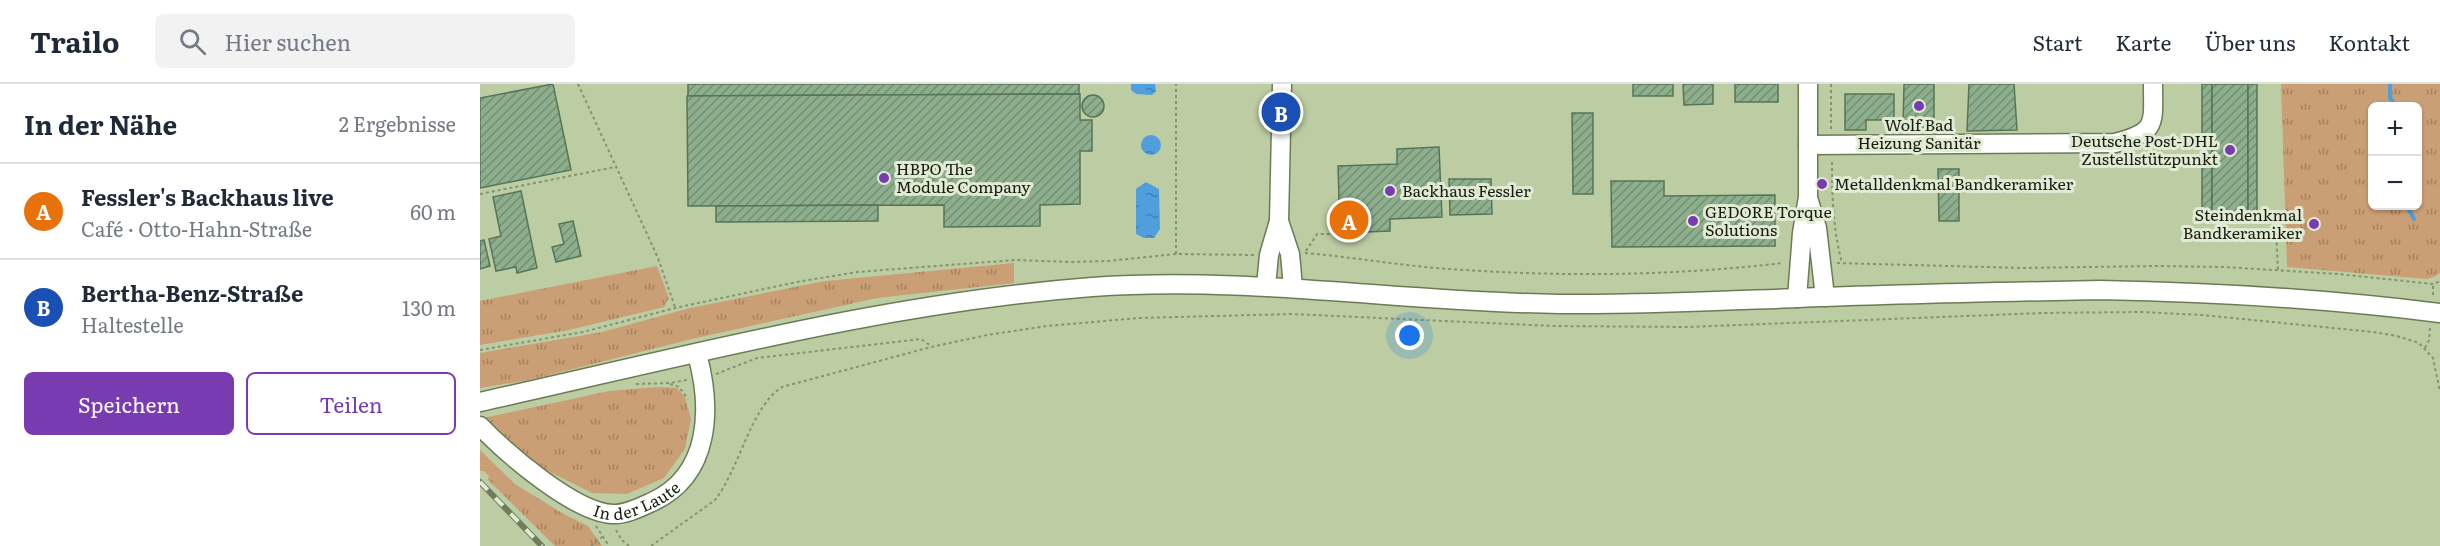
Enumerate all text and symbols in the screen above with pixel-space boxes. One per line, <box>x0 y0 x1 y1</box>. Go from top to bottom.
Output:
search box <box>155 14 575 68</box>
text: Trailo <box>30 20 119 62</box>
icon: search <box>176 25 209 58</box>
text: Hier suchen <box>224 25 351 58</box>
text: Start <box>2032 26 2083 57</box>
text: Karte <box>2116 26 2171 57</box>
text: Über uns <box>2204 26 2295 57</box>
text: Kontakt <box>2328 26 2410 57</box>
pin: B <box>1262 90 1300 135</box>
marker: Wolf Bad Heizung Sanitär <box>1912 99 1926 113</box>
map controls <box>2368 102 2422 210</box>
button: + <box>2368 102 2422 156</box>
text: In der Nähe <box>24 104 177 143</box>
text: 2 Ergebnisse <box>339 108 456 138</box>
place label: Wolf Bad Heizung Sanitär <box>1857 112 1981 154</box>
place label: Deutsche Post-DHL Zustellstützpunkt <box>2071 128 2219 170</box>
marker: Deutsche Post-DHL Zustellstützpunkt <box>2223 143 2237 157</box>
place label: HBPO The Module Company <box>896 156 1031 198</box>
button: − <box>2368 156 2422 210</box>
marker: HBPO The Module Company <box>877 171 891 185</box>
place label: Metalldenkmal Bandkeramiker <box>1834 171 2074 195</box>
marker: Metalldenkmal Bandkeramiker <box>1815 177 1829 191</box>
place label: Backhaus Fessler <box>1402 178 1531 202</box>
text: Fessler's Backhaus live <box>81 180 334 213</box>
marker: Backhaus Fessler <box>1383 184 1397 198</box>
text: A <box>36 196 51 226</box>
text: 60 m <box>410 196 456 226</box>
pin: A <box>1330 198 1368 242</box>
place label: GEDORE Torque Solutions <box>1705 199 1832 241</box>
place label: Steindenkmal Bandkeramiker <box>2183 202 2302 244</box>
text: Café · Otto-Hahn-Straße <box>81 213 312 243</box>
marker: GEDORE Torque Solutions <box>1686 214 1700 228</box>
marker: Steindenkmal Bandkeramiker <box>2307 217 2321 231</box>
text: Bertha-Benz-Straße <box>81 276 303 309</box>
text: B <box>37 292 50 322</box>
text: 130 m <box>402 292 456 322</box>
text: Haltestelle <box>81 309 184 339</box>
your location <box>1395 321 1424 350</box>
button: Speichern <box>24 372 234 435</box>
button: Teilen <box>246 372 456 435</box>
street label: In der Laute <box>590 475 685 525</box>

